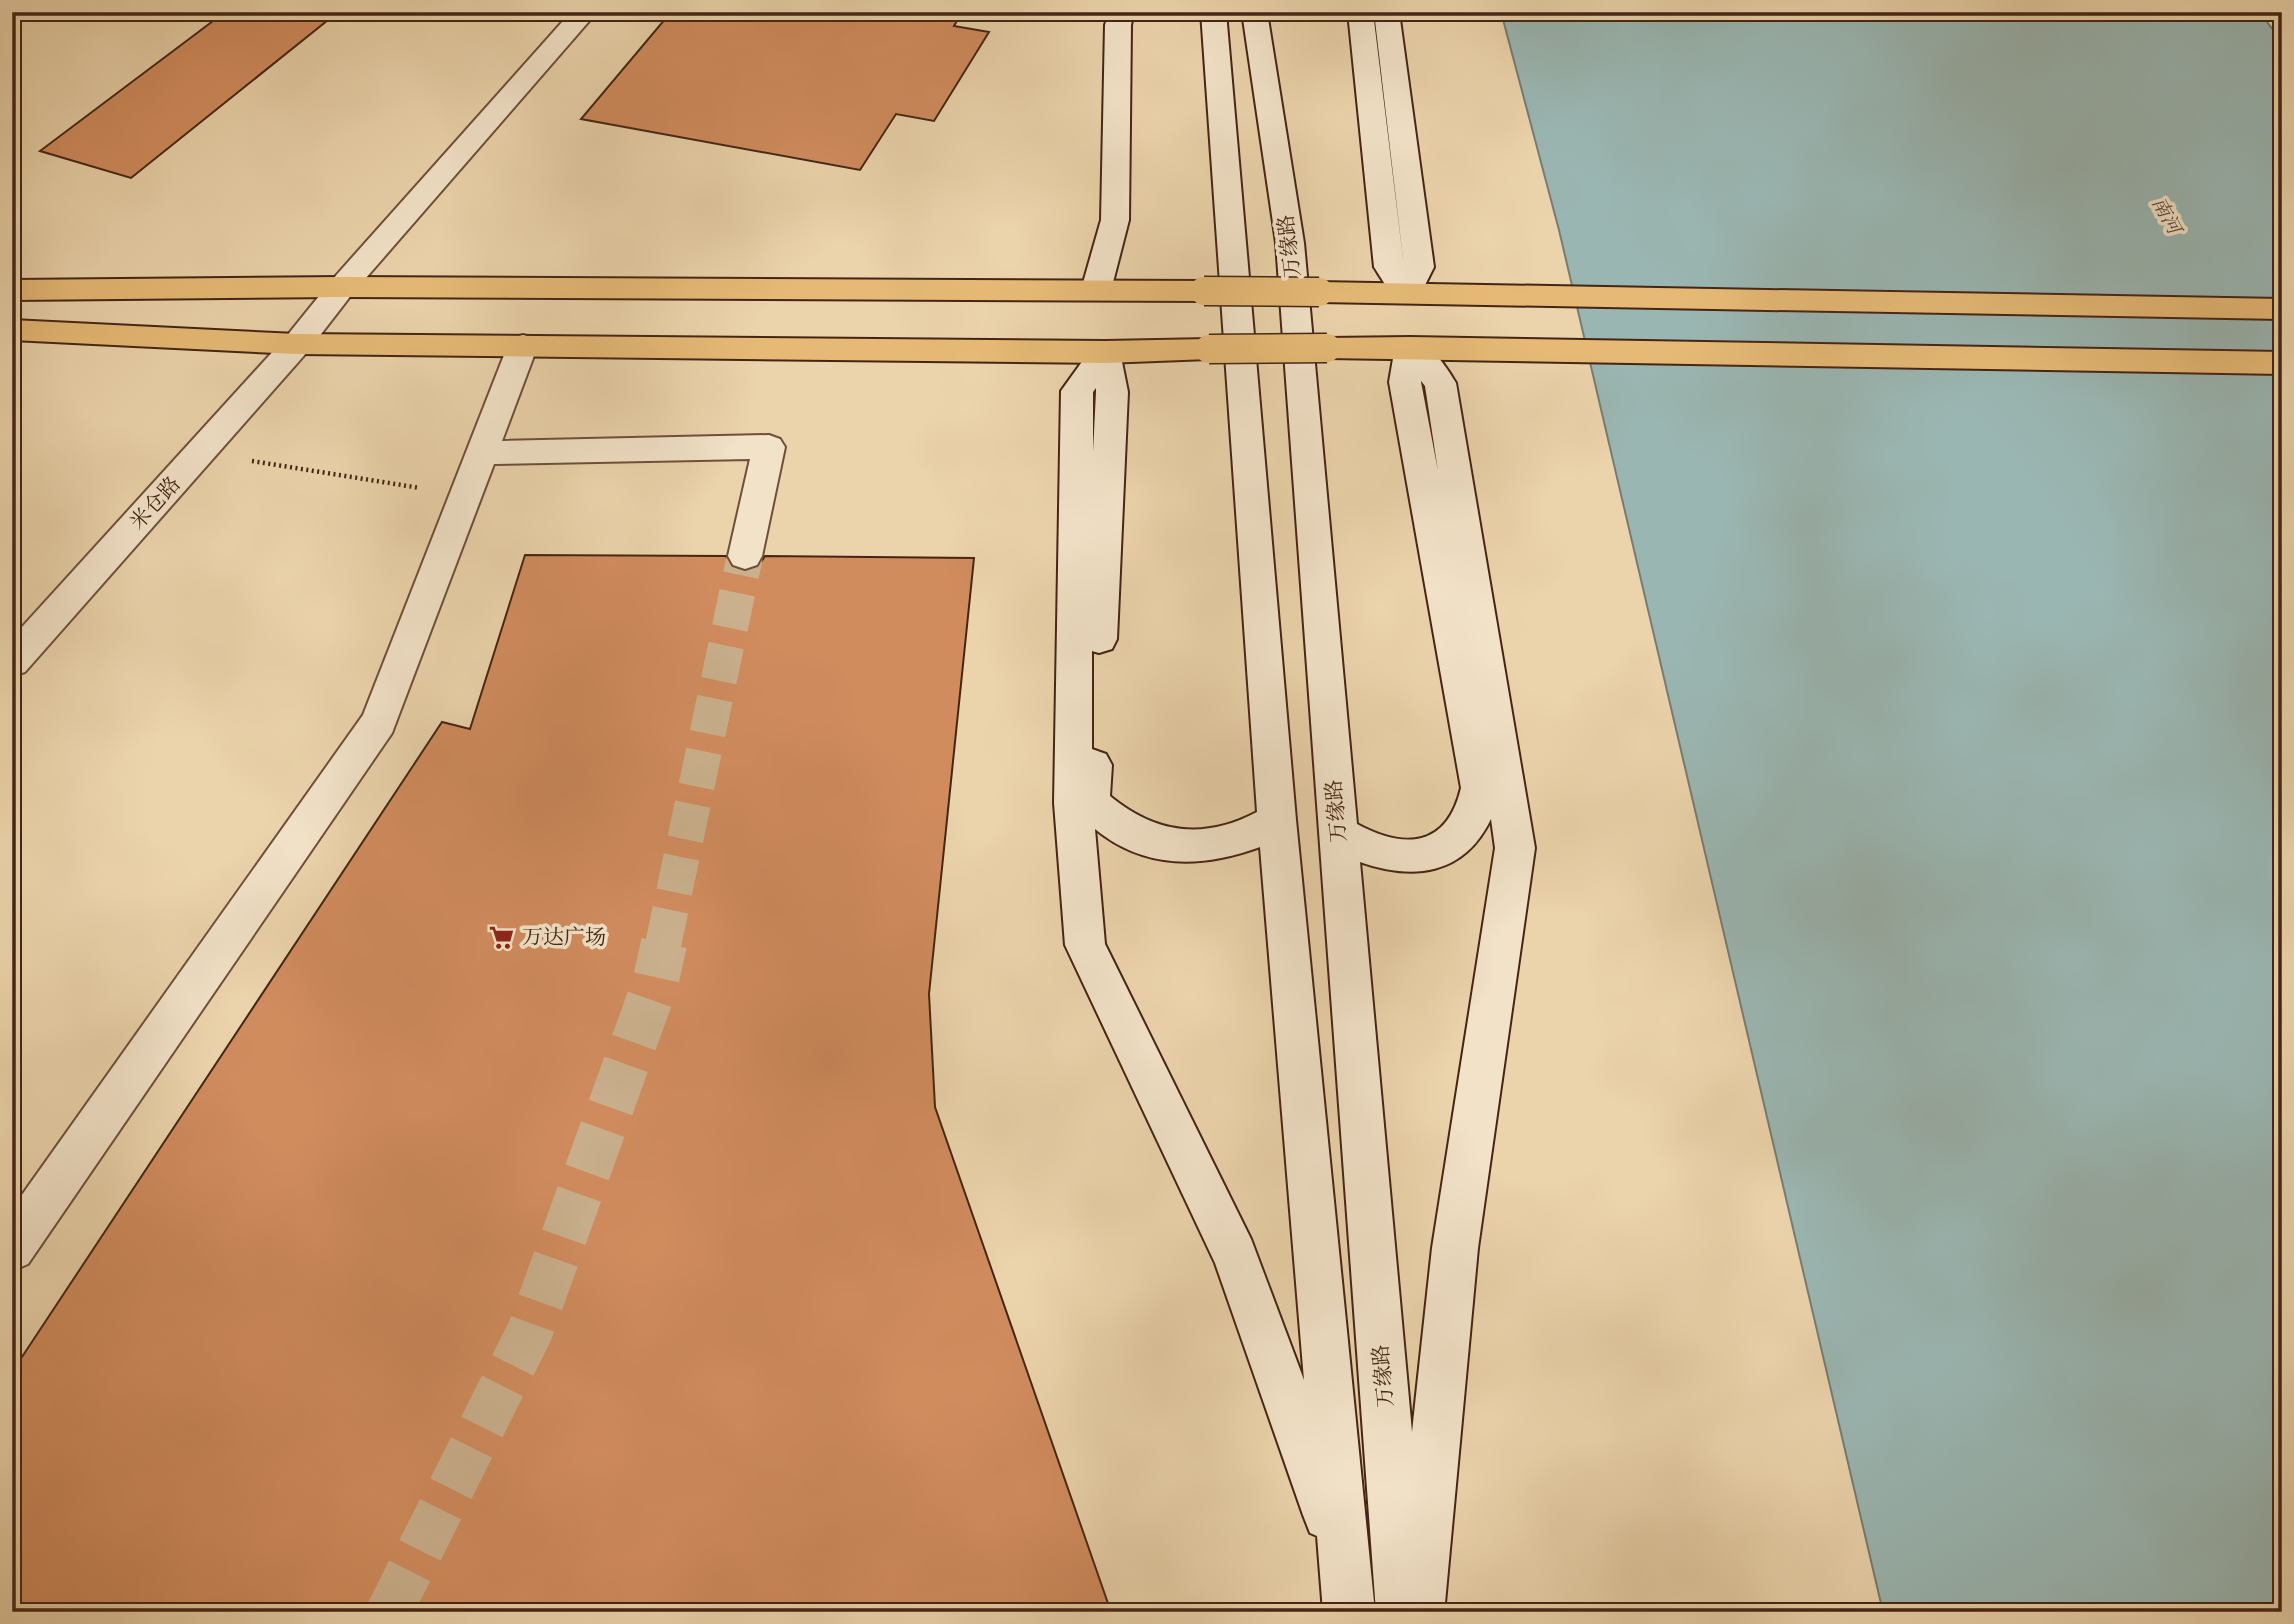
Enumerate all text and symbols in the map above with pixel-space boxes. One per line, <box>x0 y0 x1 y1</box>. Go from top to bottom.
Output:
water label: 南河 <box>2147 194 2186 240</box>
street label: 万缘路 <box>1274 213 1305 279</box>
street label: 米仓路 <box>126 472 185 534</box>
street label: 万缘路 <box>1322 779 1351 843</box>
supermarket icon: 万达广场 <box>488 923 516 951</box>
place label: 万达广场 <box>522 926 606 949</box>
street label: 万缘路 <box>1369 1344 1398 1408</box>

